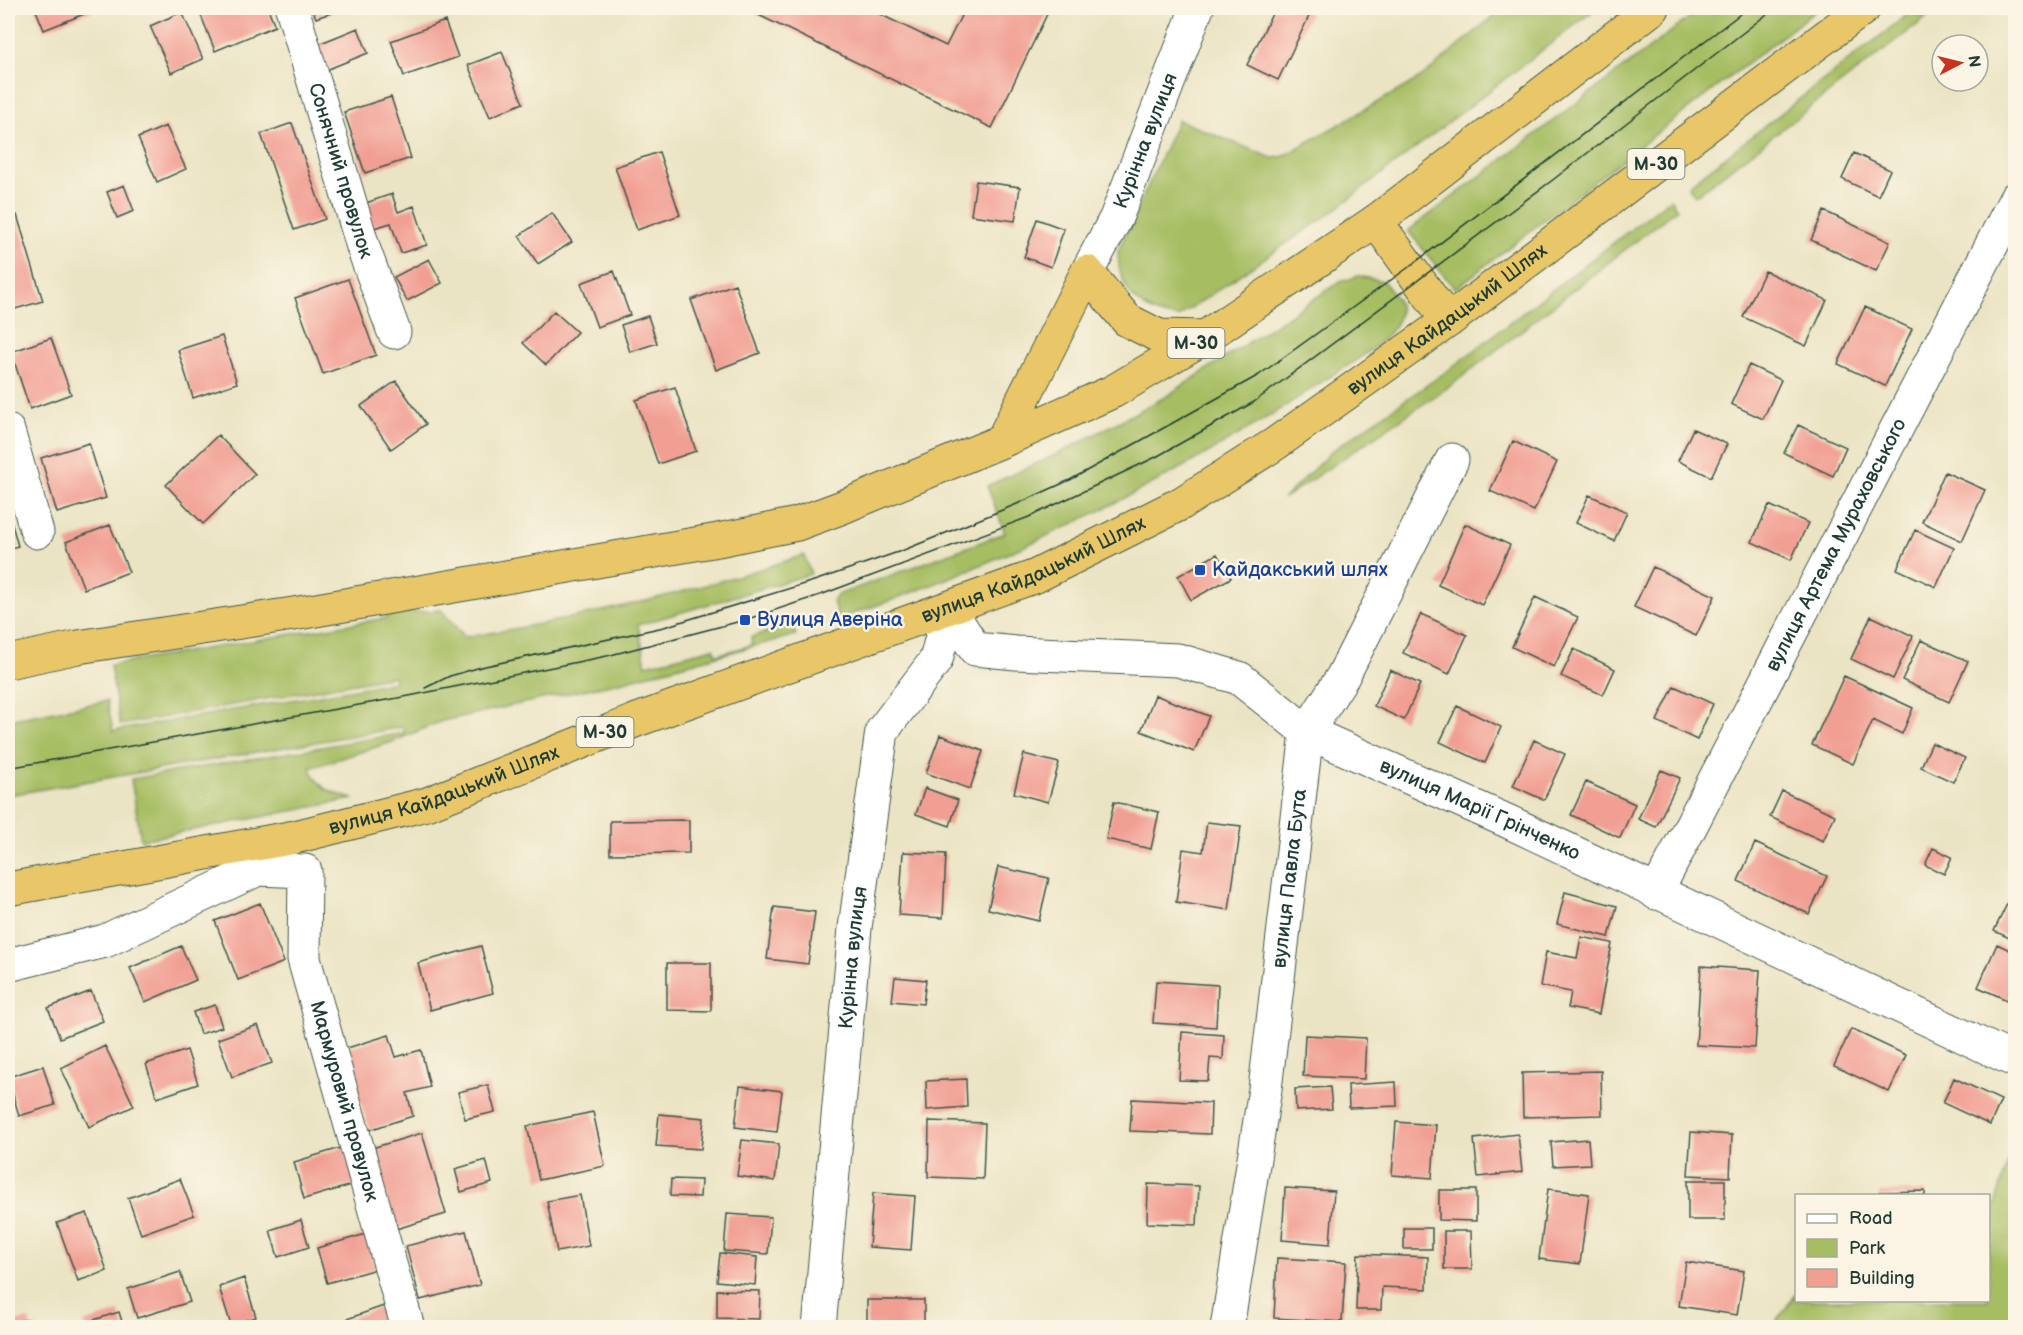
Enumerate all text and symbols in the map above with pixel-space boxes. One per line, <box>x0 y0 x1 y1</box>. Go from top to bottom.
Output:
north arrow <box>1930 33 1990 93</box>
text: N <box>1963 54 1984 68</box>
street label: Курінна вулиця <box>1109 70 1183 212</box>
street label: Сонячний провулок <box>303 80 378 262</box>
road number: М-30 <box>1628 149 1684 179</box>
street label: вулиця Кайдацький Шлях <box>1343 239 1552 401</box>
road number: М-30 <box>1168 328 1224 358</box>
street label: вулиця Артема Мураховського <box>1761 414 1912 675</box>
street label: вулиця Кайдацький Шлях <box>918 511 1149 628</box>
place label: Кайдакський шлях <box>1212 558 1388 582</box>
marker: Кайдакський шлях <box>1193 563 1207 577</box>
place label: Вулиця Аверіна <box>757 608 903 632</box>
marker: Вулиця Аверіна <box>738 613 752 627</box>
road number: М-30 <box>576 717 634 747</box>
street label: вулиця Кайдацький Шлях <box>326 740 563 840</box>
street label: вулиця Марії Грінченко <box>1376 754 1584 866</box>
street label: вулиця Павла Бута <box>1267 787 1312 969</box>
street label: Курінна вулиця <box>834 885 873 1030</box>
street label: Мармуровий провулок <box>304 998 384 1205</box>
legend <box>1795 1194 1990 1302</box>
text: Road <box>1849 1208 1893 1229</box>
text: Park <box>1849 1238 1885 1259</box>
text: Building <box>1849 1268 1915 1289</box>

